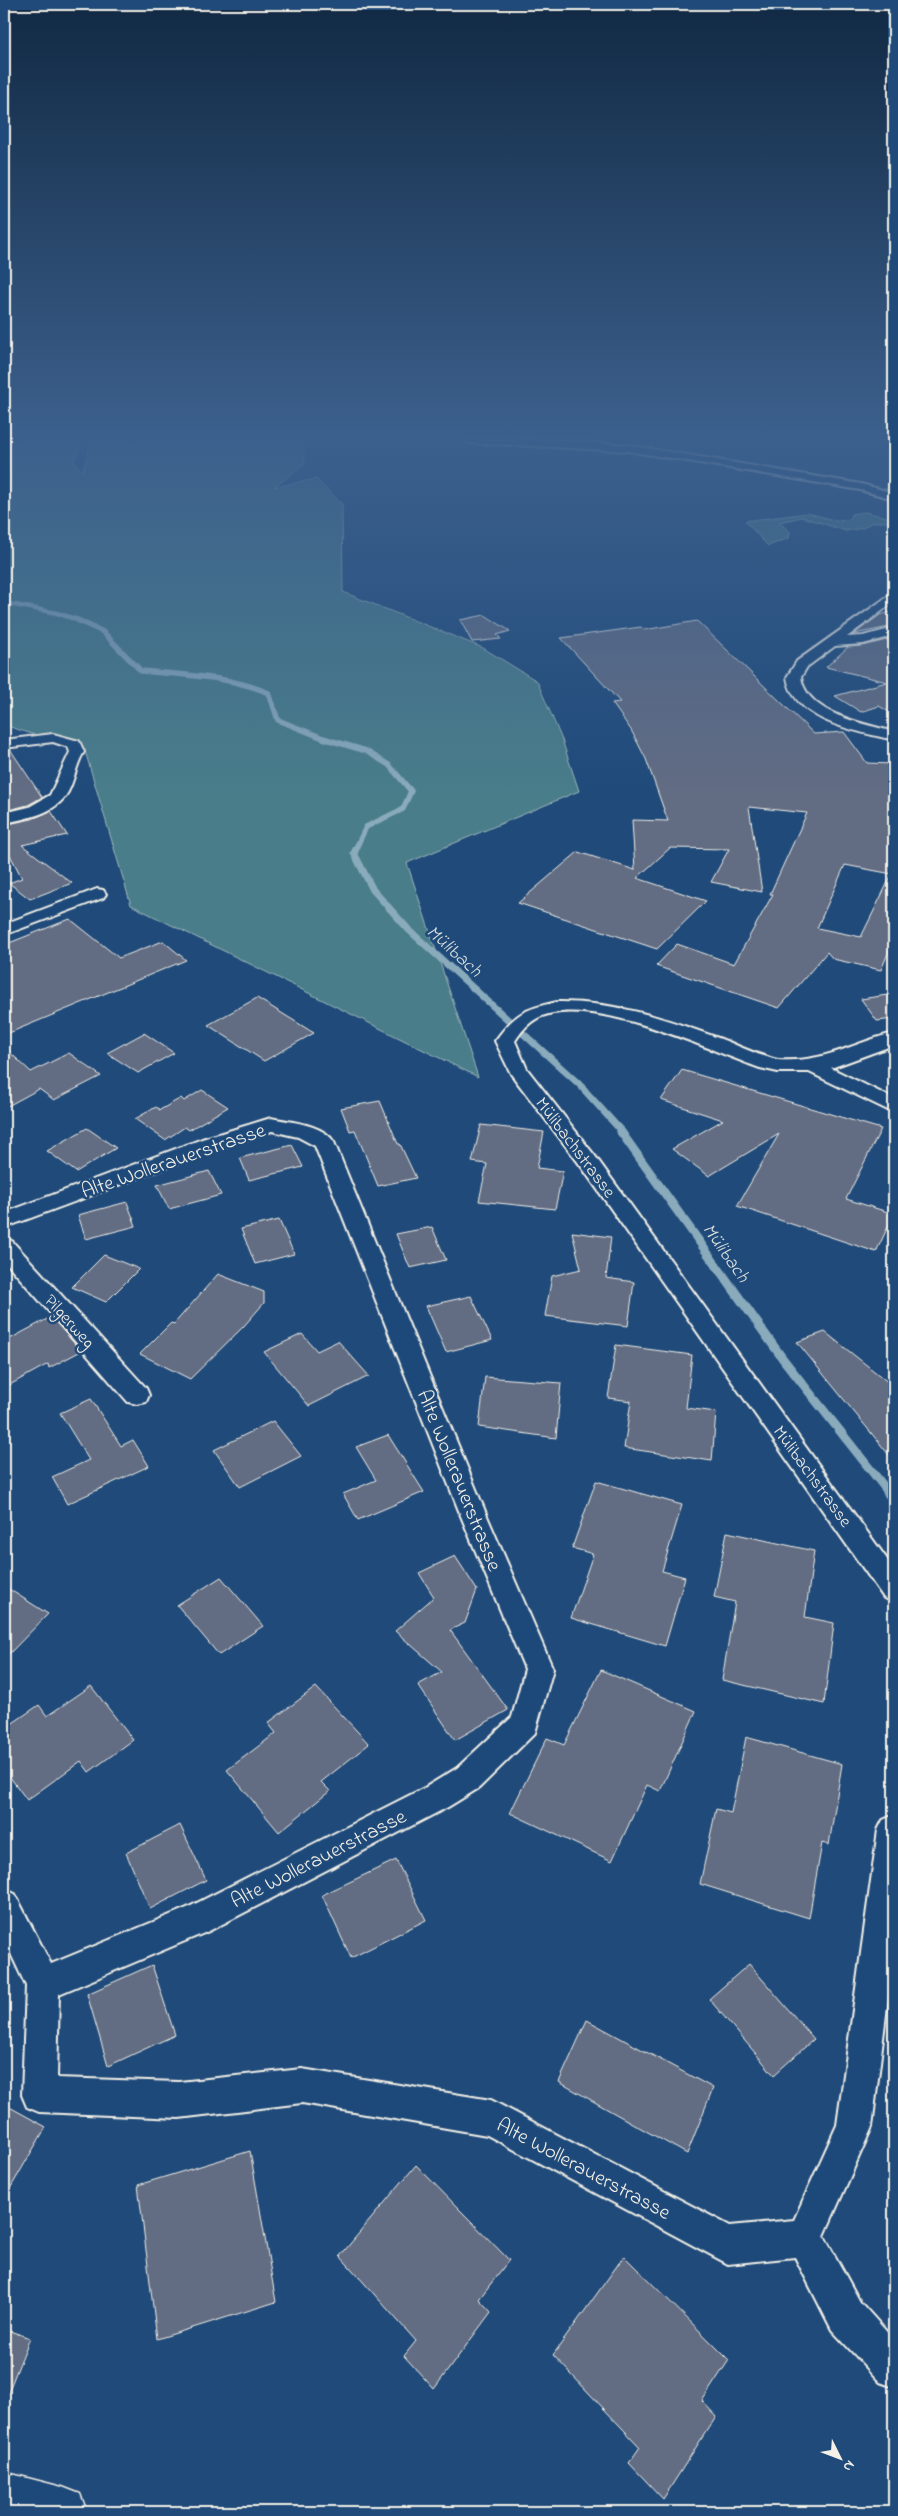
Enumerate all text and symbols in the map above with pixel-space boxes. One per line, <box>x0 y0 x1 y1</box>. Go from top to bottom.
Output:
water label: Mülibach <box>420 920 488 985</box>
street label: Mülibachstrasse <box>528 1092 621 1205</box>
street label: Alte Wollerauerstrasse <box>77 1116 270 1208</box>
water label: Mülibach <box>695 1218 756 1289</box>
street label: Pilgerweg <box>36 1289 100 1356</box>
street label: Alte Wollerauerstrasse <box>408 1386 508 1577</box>
street label: Mülibachstrasse <box>766 1421 858 1534</box>
street label: Alte Wollerauerstrasse <box>226 1802 412 1917</box>
street label: Alte Wollerauerstrasse <box>491 2111 676 2229</box>
north arrow <box>816 2434 866 2484</box>
text: N <box>838 2455 860 2476</box>

